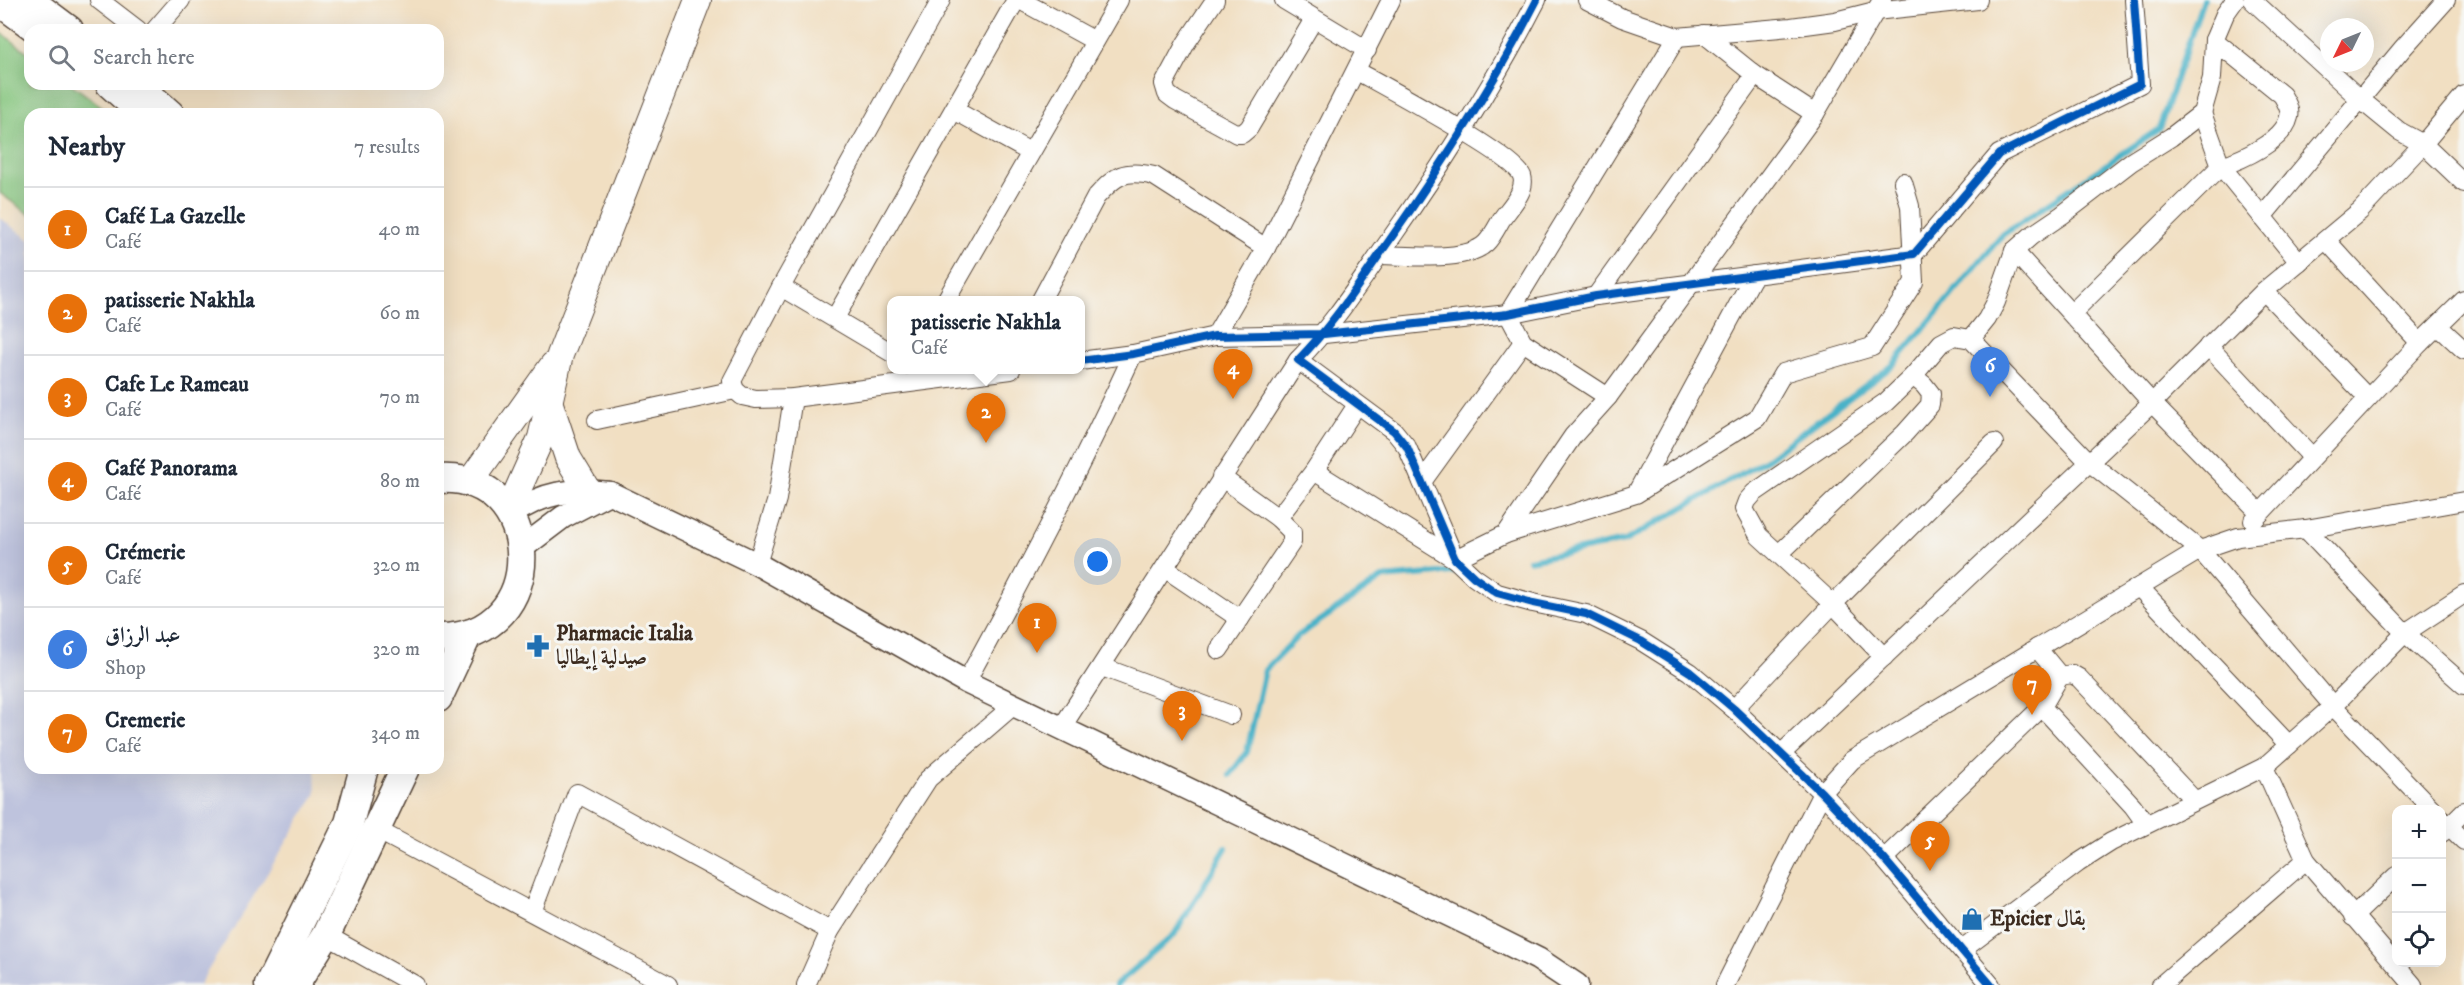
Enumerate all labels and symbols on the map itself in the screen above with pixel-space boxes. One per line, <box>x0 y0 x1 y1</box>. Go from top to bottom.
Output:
north arrow <box>2320 18 2374 72</box>
pin: 6 <box>1970 348 2010 397</box>
pin: 4 <box>1214 350 1252 399</box>
pin: 2 <box>966 394 1006 443</box>
your location <box>1083 547 1112 576</box>
pin: 1 <box>1018 604 1056 653</box>
place label: Pharmacie Italia صيدلية إيطاليا <box>556 621 694 671</box>
pharmacy icon: Pharmacie Italia صيدلية إيطاليا <box>525 633 551 659</box>
pin: 7 <box>2012 666 2052 715</box>
pin: 3 <box>1162 692 1202 741</box>
pin: 5 <box>1910 822 1950 871</box>
shop icon: Epicier بقال <box>1959 906 1985 932</box>
place label: Epicier بقال <box>1990 906 2086 932</box>

